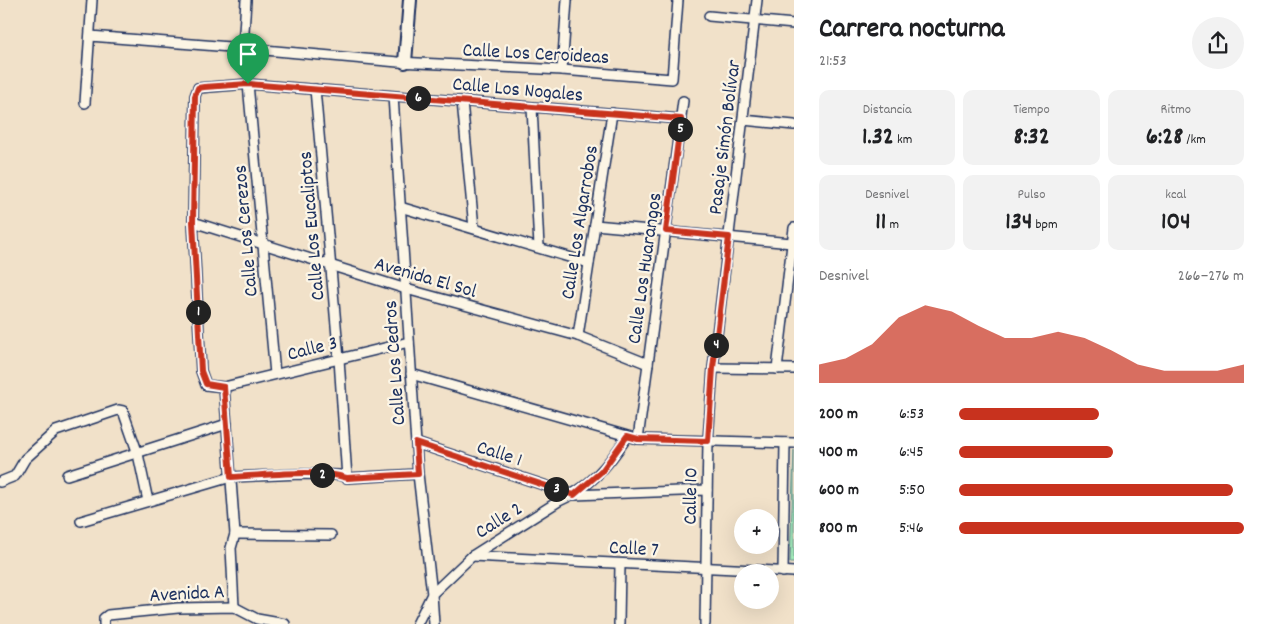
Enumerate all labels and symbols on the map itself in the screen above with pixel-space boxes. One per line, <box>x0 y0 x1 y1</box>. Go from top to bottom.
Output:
pin <box>227 33 269 84</box>
street label: Calle Los Ceroideas <box>462 37 610 73</box>
street label: Pasaje Simón Bolívar <box>703 58 749 216</box>
street label: Calle Los Nogales <box>451 71 584 111</box>
pin: 6 <box>406 86 430 110</box>
pin: 5 <box>668 116 692 142</box>
street label: Calle Los Algarrobos <box>555 143 607 302</box>
street label: Calle Los Eucaliptos <box>293 150 333 302</box>
street label: Calle Los Cerezos <box>227 164 267 298</box>
street label: Calle Los Huarangos <box>621 191 670 346</box>
street label: Avenida El Sol <box>371 251 480 307</box>
street label: Calle Los Cedros <box>378 299 414 426</box>
pin: 1 <box>186 300 210 324</box>
street label: Calle 3 <box>285 330 341 370</box>
pin: 4 <box>704 332 728 358</box>
street label: Calle 1 <box>473 434 526 475</box>
pin: 2 <box>310 462 334 488</box>
street label: Calle 10 <box>678 467 706 525</box>
pin: 3 <box>544 476 568 502</box>
street label: Calle 2 <box>471 496 529 547</box>
street label: Calle 7 <box>608 535 659 565</box>
street label: Avenida A <box>149 579 226 611</box>

